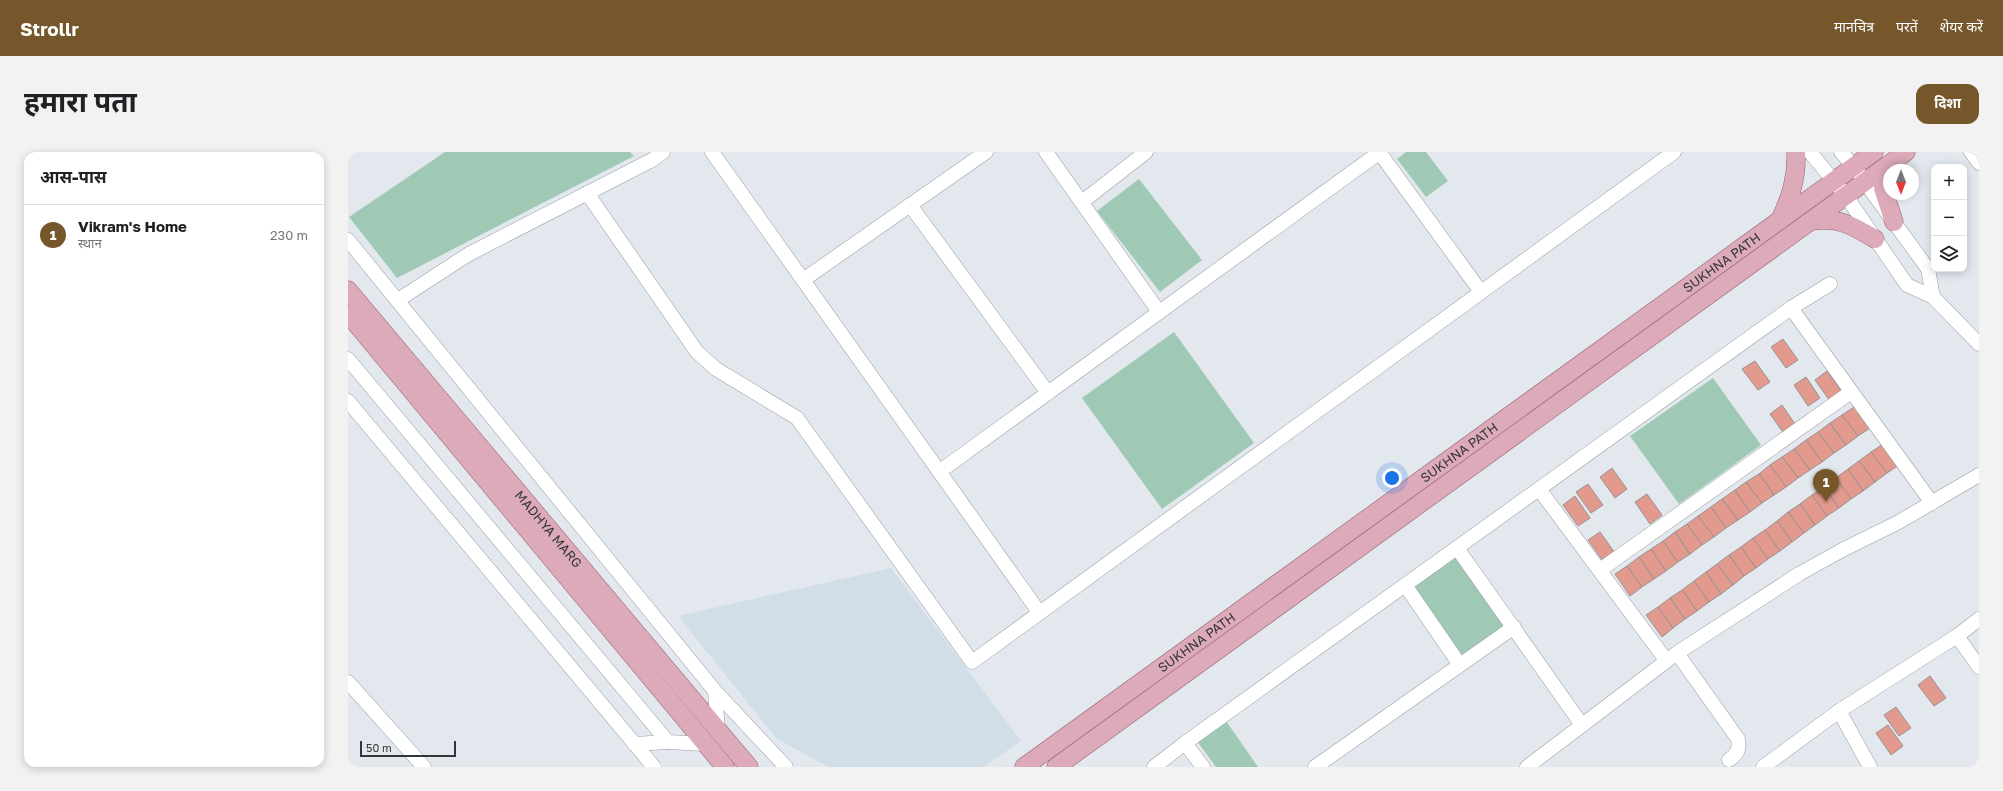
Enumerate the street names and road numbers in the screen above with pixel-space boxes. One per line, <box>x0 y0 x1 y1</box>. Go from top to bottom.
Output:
street label: SUKHNA PATH <box>1680 229 1763 296</box>
street label: SUKHNA PATH <box>1417 419 1501 486</box>
street label: MADHYA MARG <box>512 487 586 571</box>
street label: SUKHNA PATH <box>1155 609 1238 675</box>

